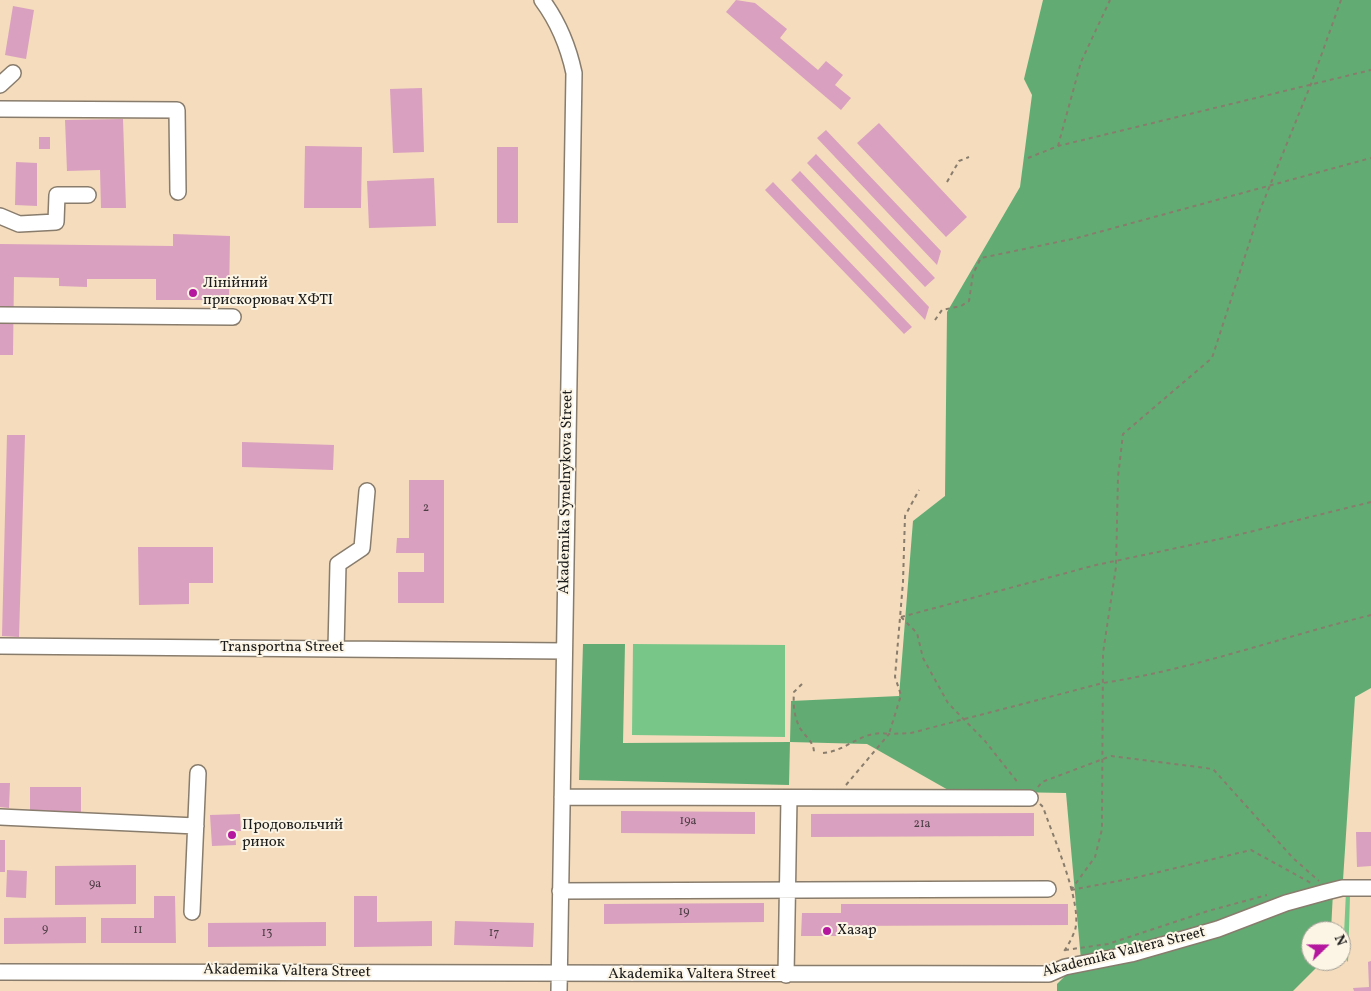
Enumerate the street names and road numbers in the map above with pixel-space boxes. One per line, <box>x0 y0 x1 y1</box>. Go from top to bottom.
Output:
street label: Akademika Synelnykova Street <box>556 389 578 595</box>
street label: Transportna Street <box>220 639 344 657</box>
street label: Akademika Valtera Street <box>1041 924 1207 982</box>
street label: Akademika Valtera Street <box>203 962 371 982</box>
street label: Akademika Valtera Street <box>608 966 776 984</box>

